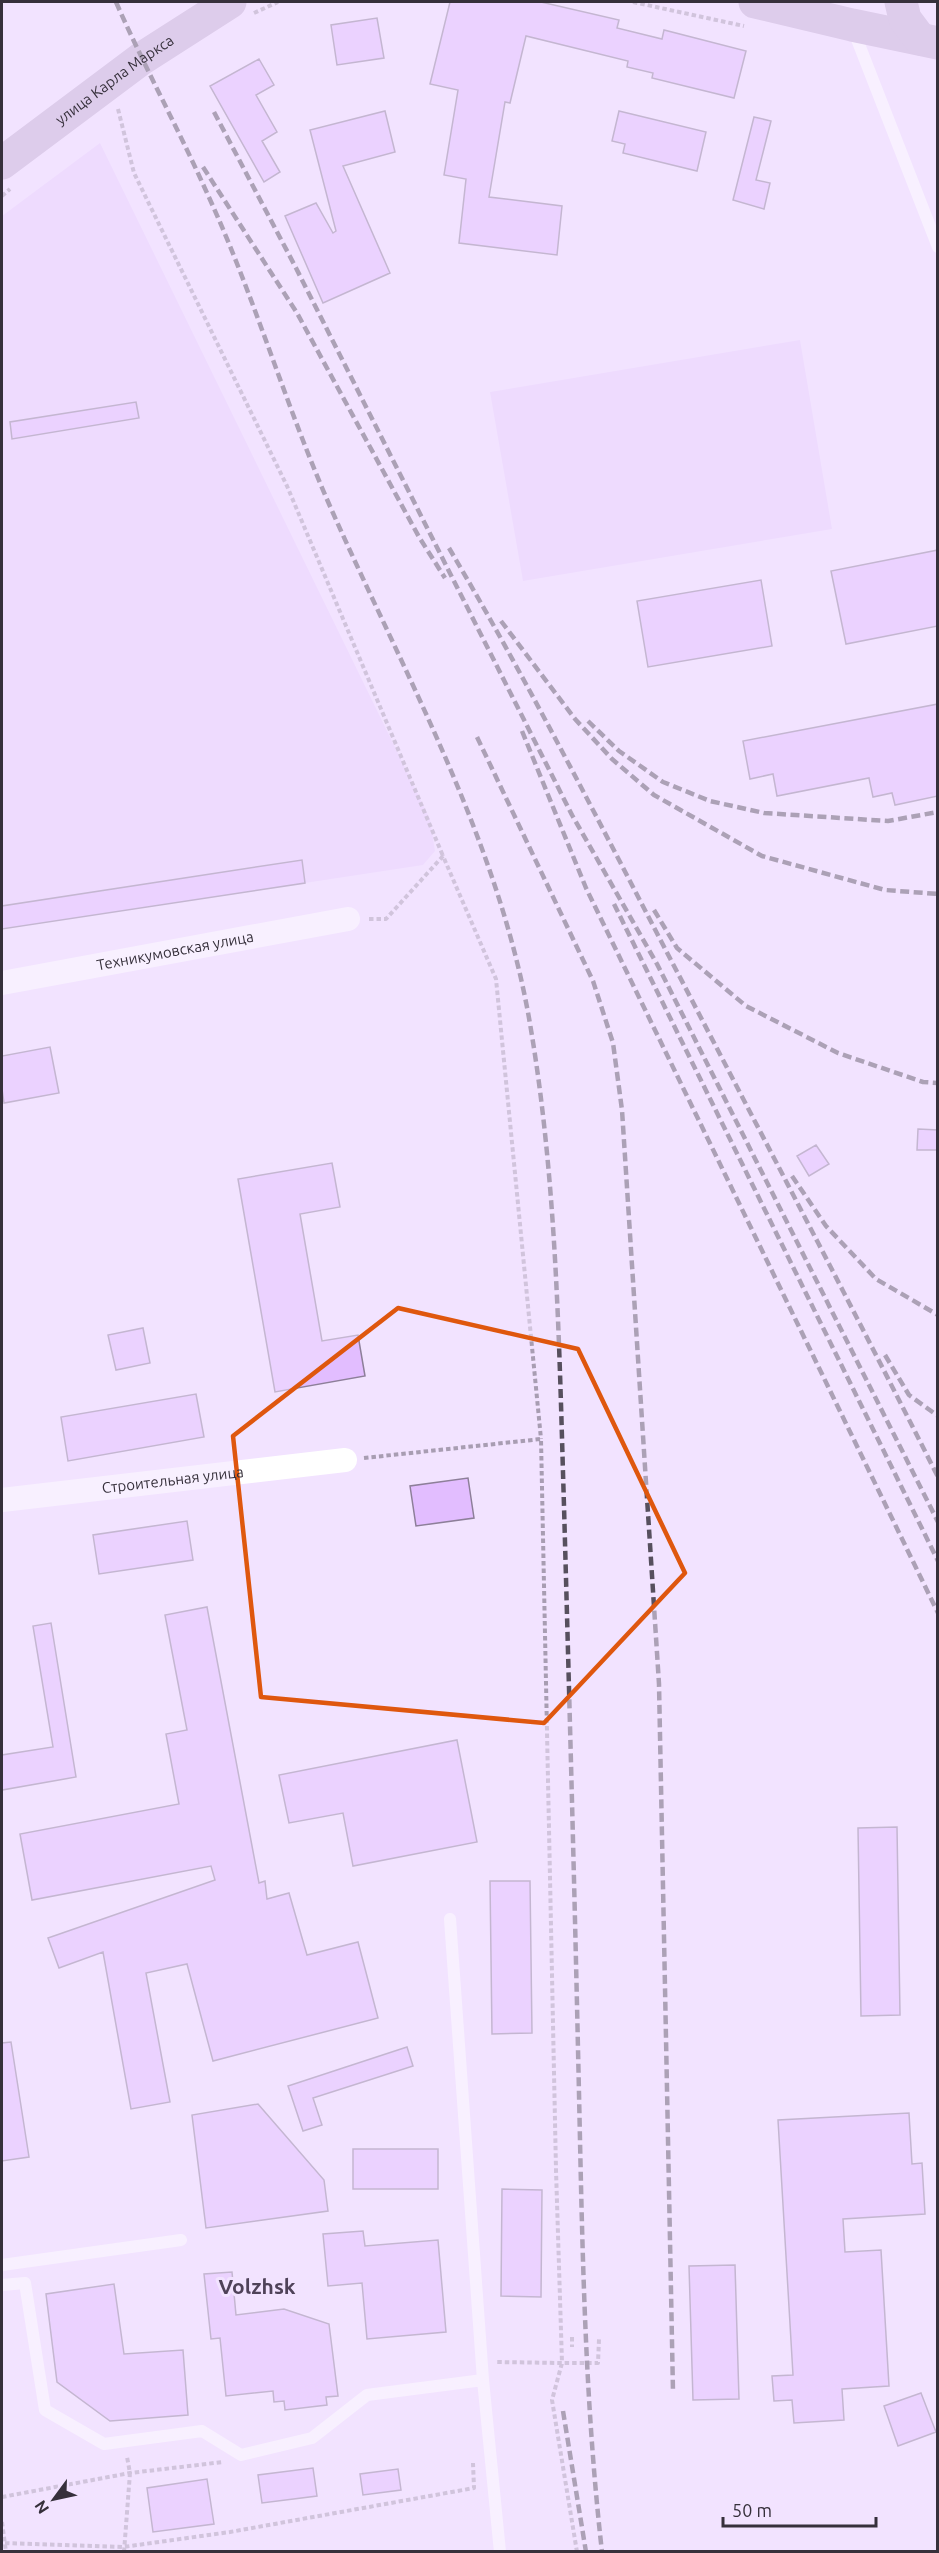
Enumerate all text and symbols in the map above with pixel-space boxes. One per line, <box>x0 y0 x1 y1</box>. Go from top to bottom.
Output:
street label: улица Карла Маркса <box>52 31 177 128</box>
street label: Техникумовская улица <box>95 928 255 973</box>
street label: Строительная улица <box>101 1463 245 1496</box>
district label: Volzhsk <box>218 2274 296 2298</box>
north arrow <box>24 2469 84 2529</box>
scale bar <box>723 2490 876 2528</box>
text: N <box>31 2497 52 2517</box>
text: 50 m <box>732 2500 772 2520</box>

